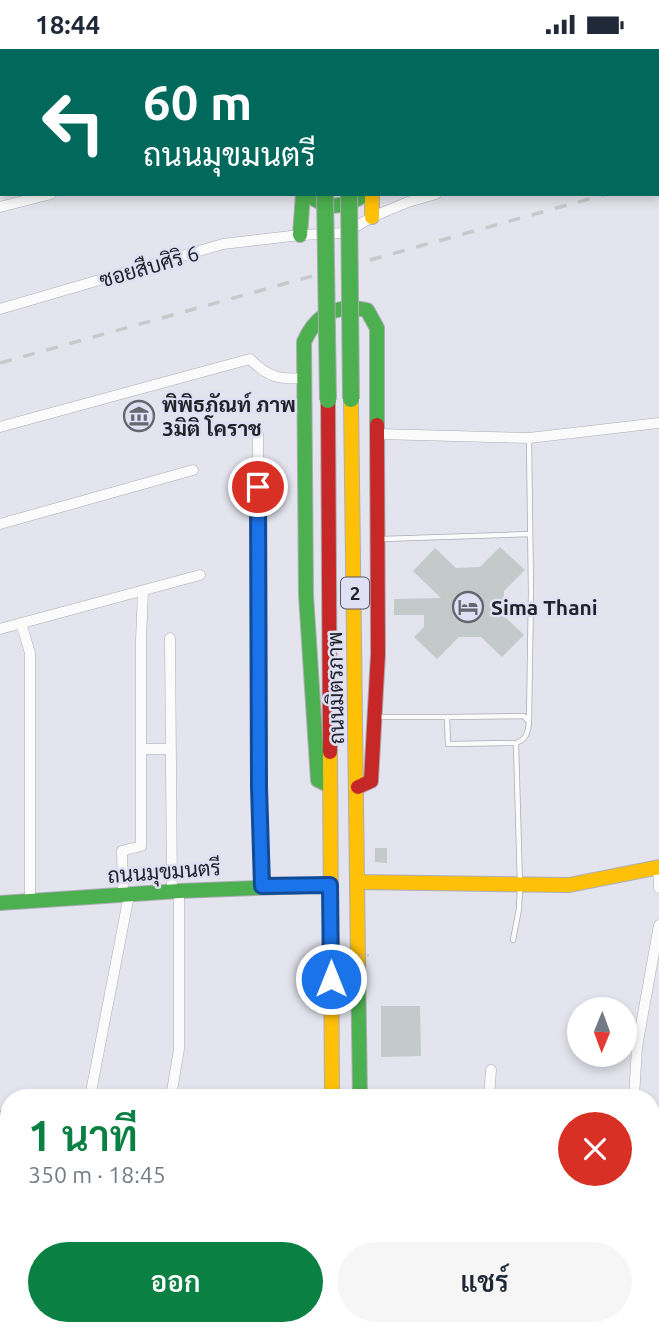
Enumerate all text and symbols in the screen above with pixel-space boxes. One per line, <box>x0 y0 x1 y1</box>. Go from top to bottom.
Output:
text: 18:44 <box>35 10 100 39</box>
text: 60 m <box>143 74 252 129</box>
icon: left <box>28 77 119 168</box>
text: ถนนมุขมนตรี <box>143 136 316 172</box>
street label: ซอยสืบศิริ 6 <box>96 239 202 292</box>
place label: พิพิธภัณท์ ภาพ 3มิติ โคราช <box>162 392 296 440</box>
museum icon: พิพิธภัณท์ ภาพ 3มิติ โคราช <box>122 399 156 433</box>
pin <box>228 457 288 517</box>
icon: arrive <box>239 468 277 506</box>
road number: 2 <box>341 577 369 608</box>
hotel icon: Sima Thani <box>451 590 485 624</box>
place label: Sima Thani <box>491 595 598 619</box>
street label: ถนนมิตรภาพ <box>322 631 348 745</box>
street label: ถนนมุขมนตรี <box>107 855 222 890</box>
position arrow <box>294 942 368 1016</box>
north arrow <box>567 997 637 1067</box>
map controls <box>567 997 637 1067</box>
text: 1 นาที <box>28 1112 138 1159</box>
button: close <box>558 1112 632 1186</box>
text: 350 m · 18:45 <box>28 1162 166 1187</box>
button: ออก <box>28 1242 323 1322</box>
button: แชร์ <box>337 1242 632 1322</box>

